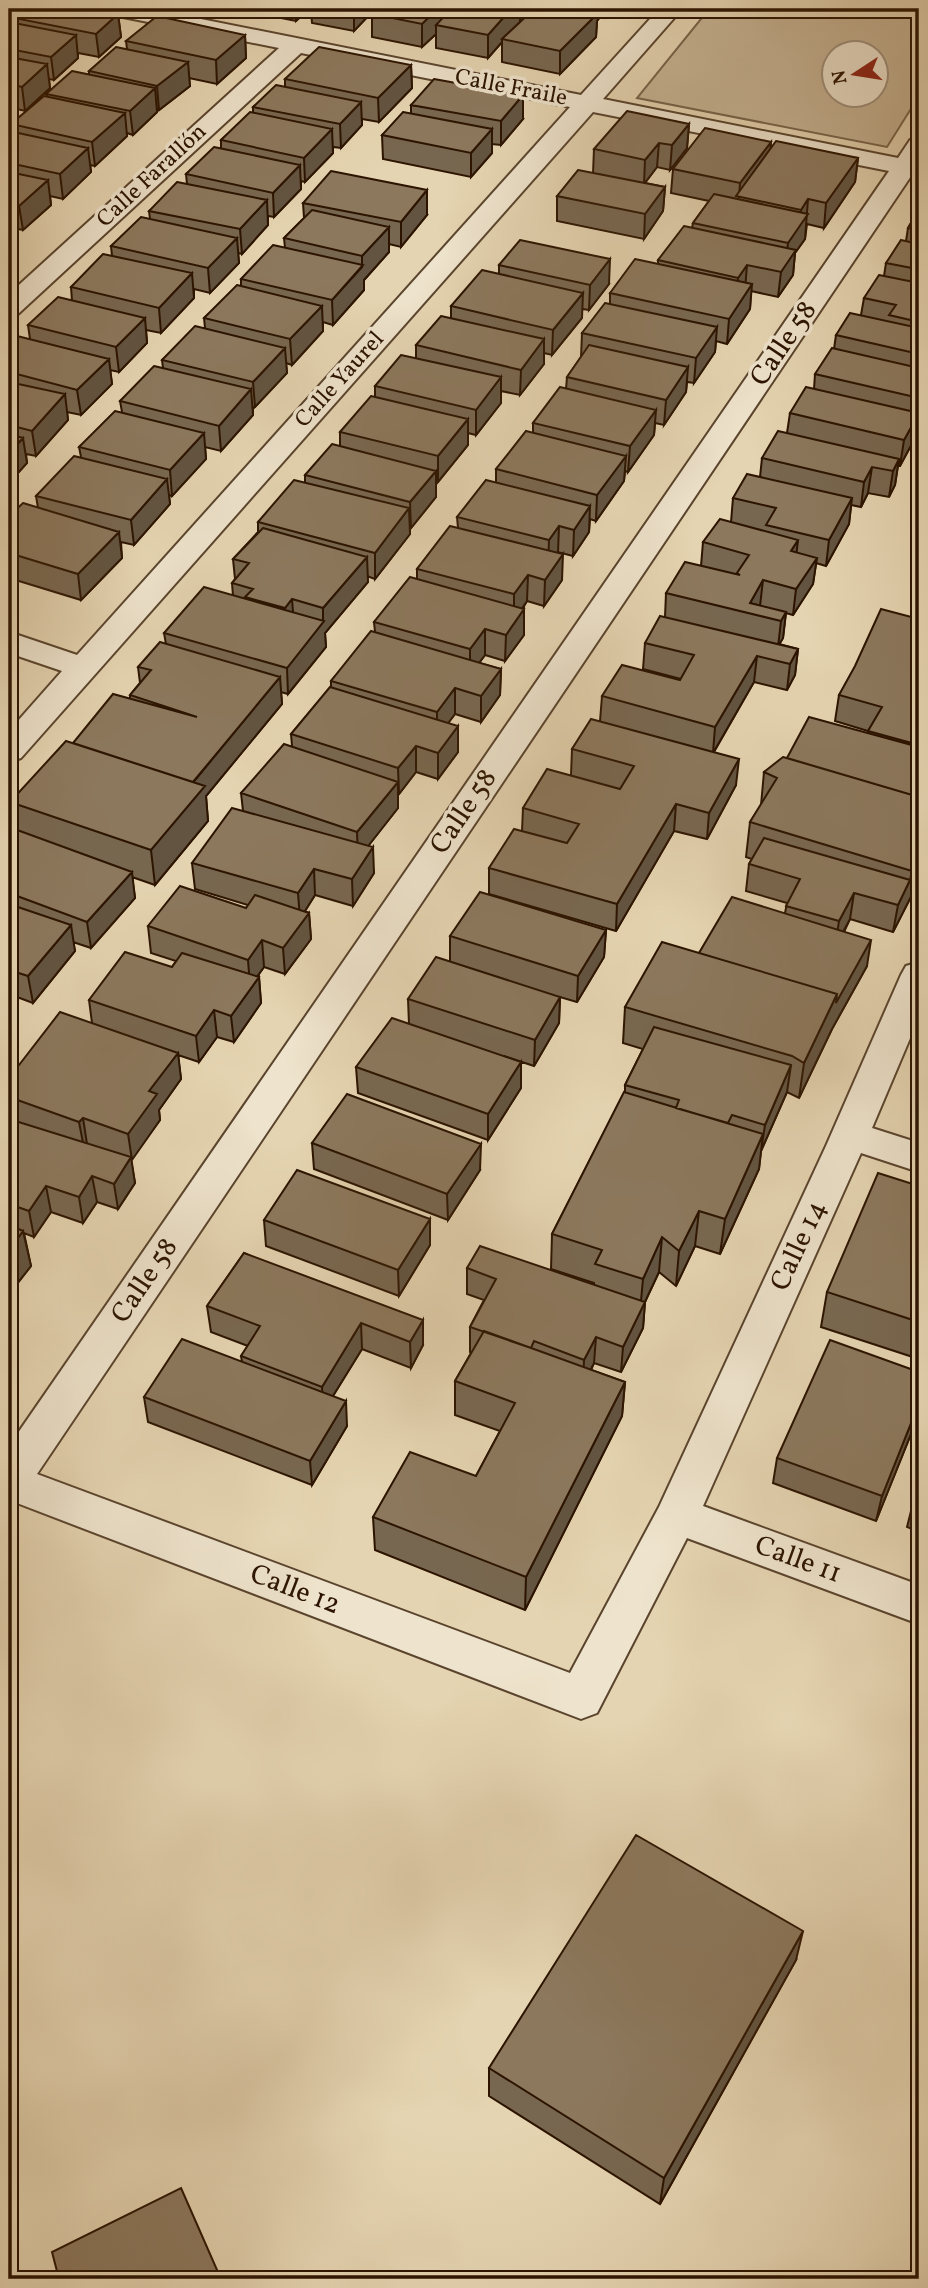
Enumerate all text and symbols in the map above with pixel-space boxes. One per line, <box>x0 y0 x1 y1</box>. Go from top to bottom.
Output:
north arrow <box>820 38 890 108</box>
street label: Calle Fraile <box>452 61 570 115</box>
text: N <box>826 67 854 87</box>
street label: Calle Farallón <box>90 117 214 235</box>
street label: Calle 58 <box>741 293 827 395</box>
street label: Calle Yaurel <box>288 325 392 435</box>
street label: Calle 58 <box>421 761 507 863</box>
street label: Calle 14 <box>761 1195 837 1297</box>
street label: Calle 58 <box>102 1230 188 1332</box>
street label: Calle 11 <box>749 1526 847 1594</box>
street label: Calle 12 <box>244 1555 346 1625</box>

